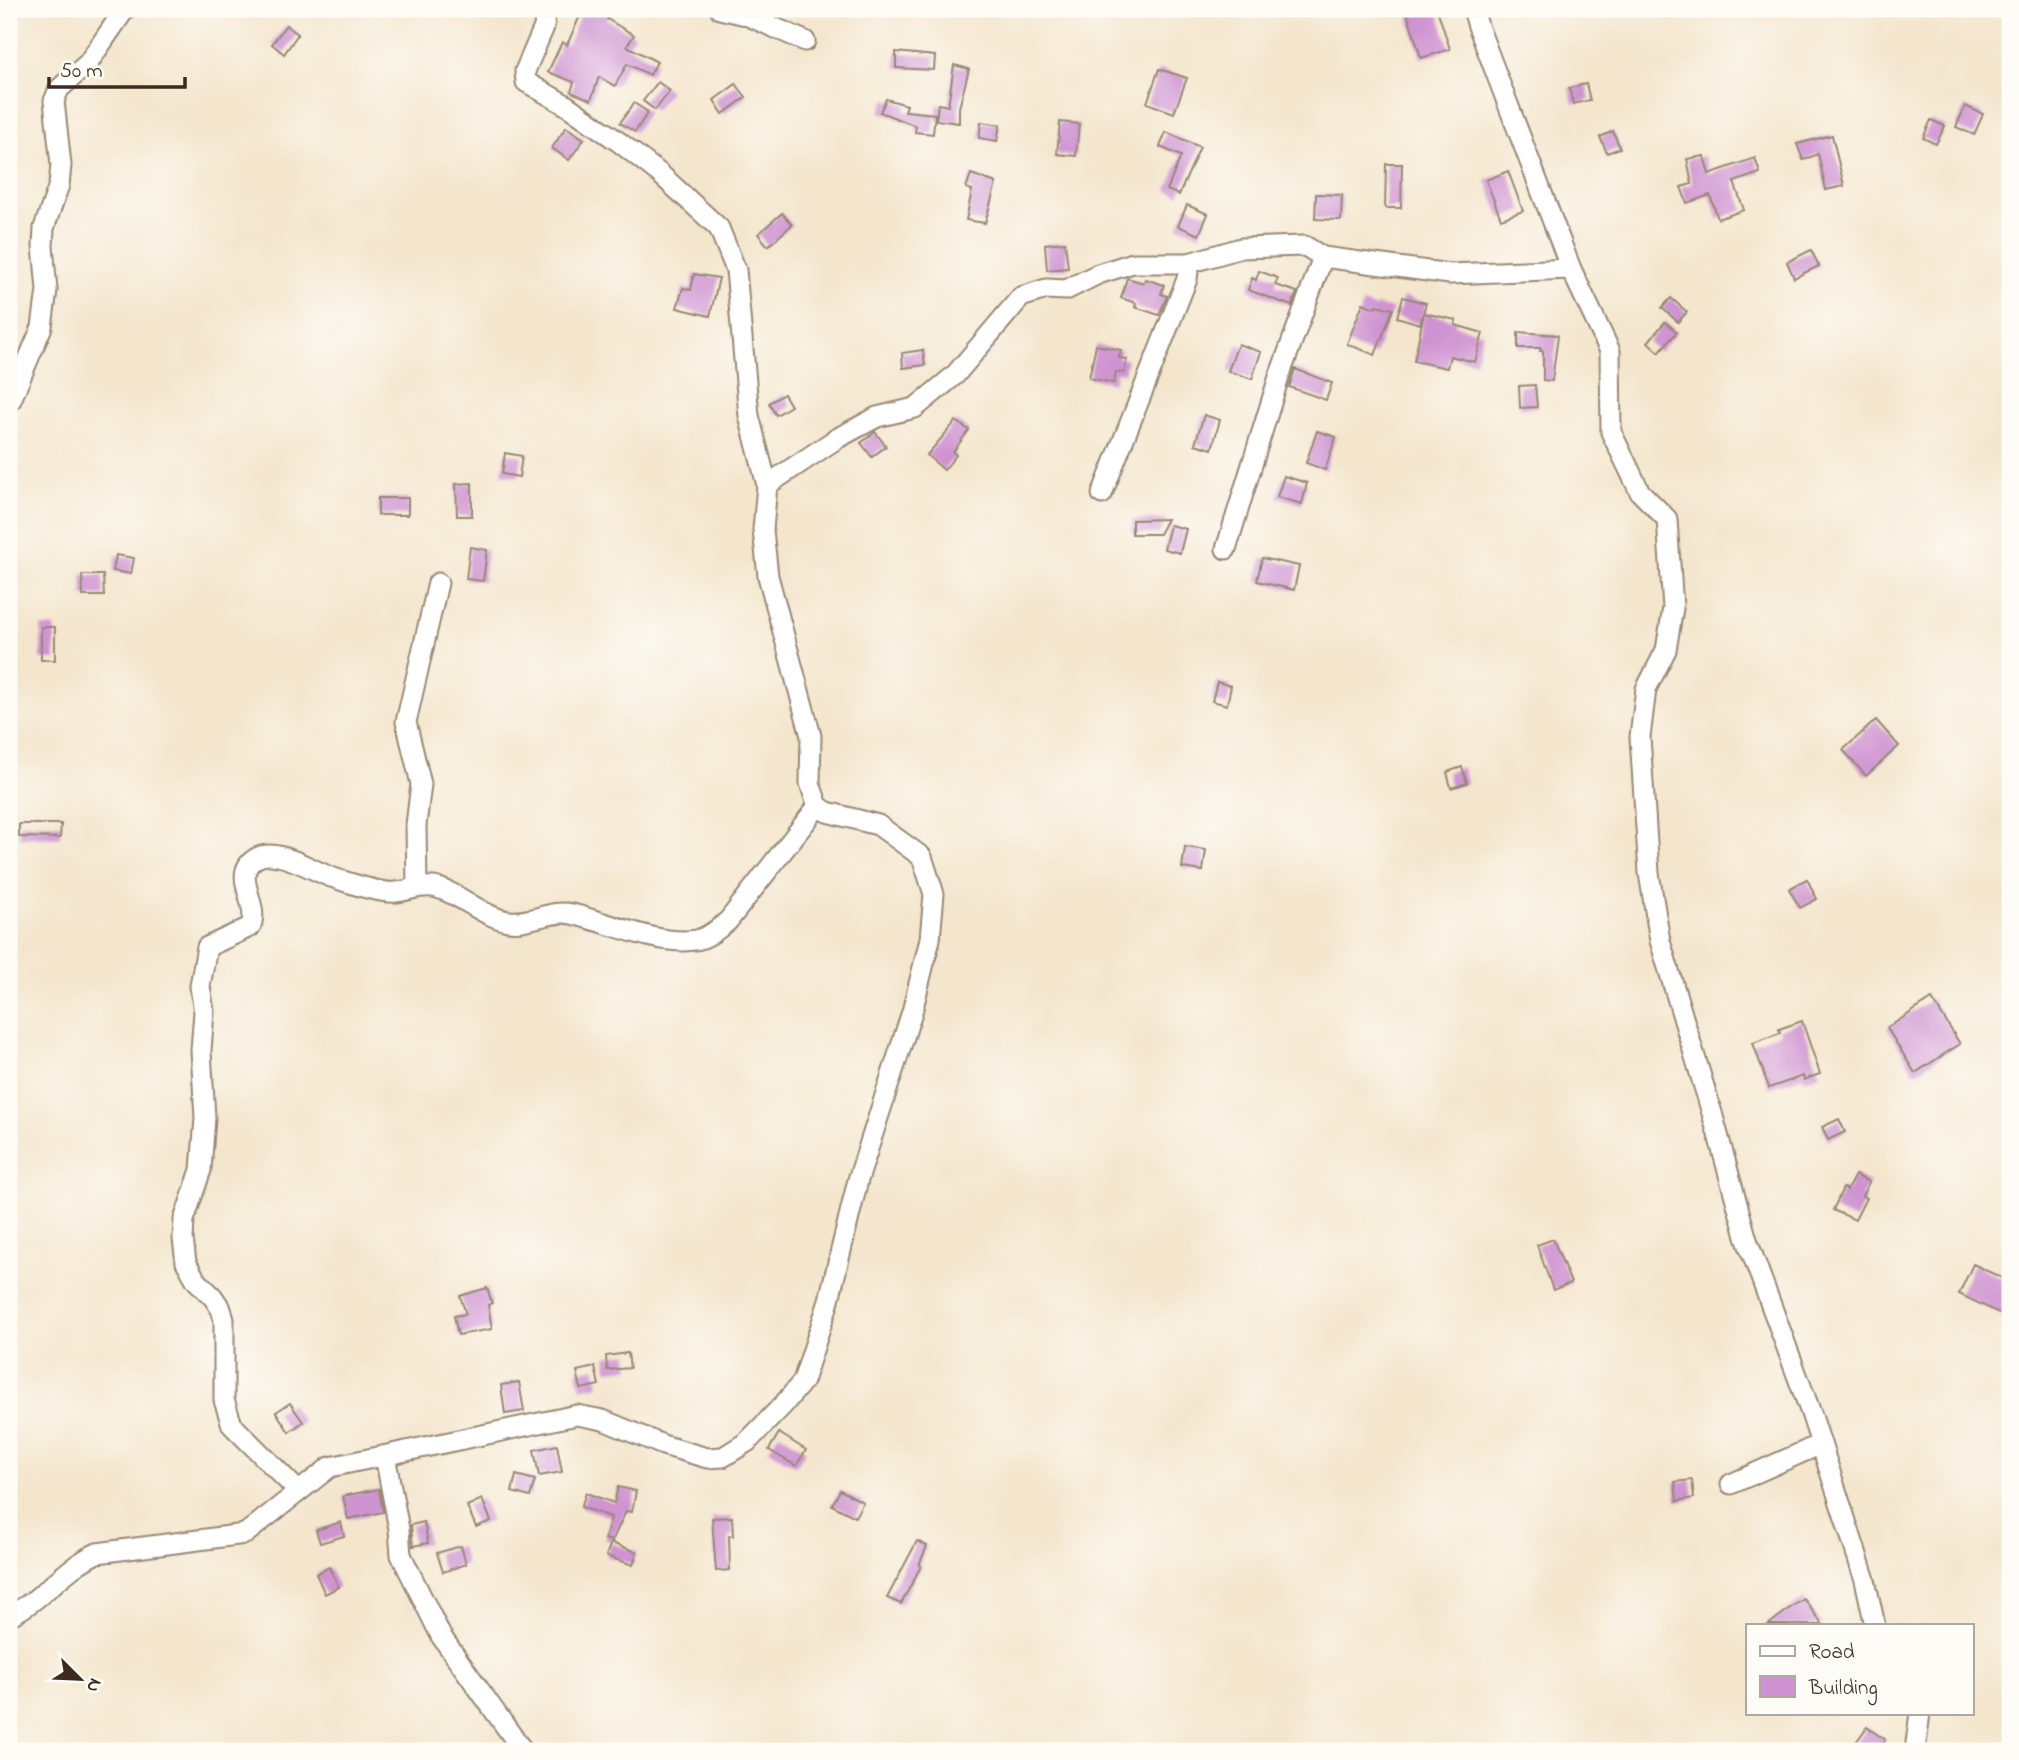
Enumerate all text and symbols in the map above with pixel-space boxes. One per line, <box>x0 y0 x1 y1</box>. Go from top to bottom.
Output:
scale bar <box>49 46 186 90</box>
text: 50 m <box>60 57 103 87</box>
legend <box>1746 1624 1974 1714</box>
text: Road <box>1809 1638 1855 1668</box>
north arrow <box>46 1644 116 1714</box>
text: N <box>78 1674 108 1696</box>
text: Building <box>1808 1674 1878 1706</box>

